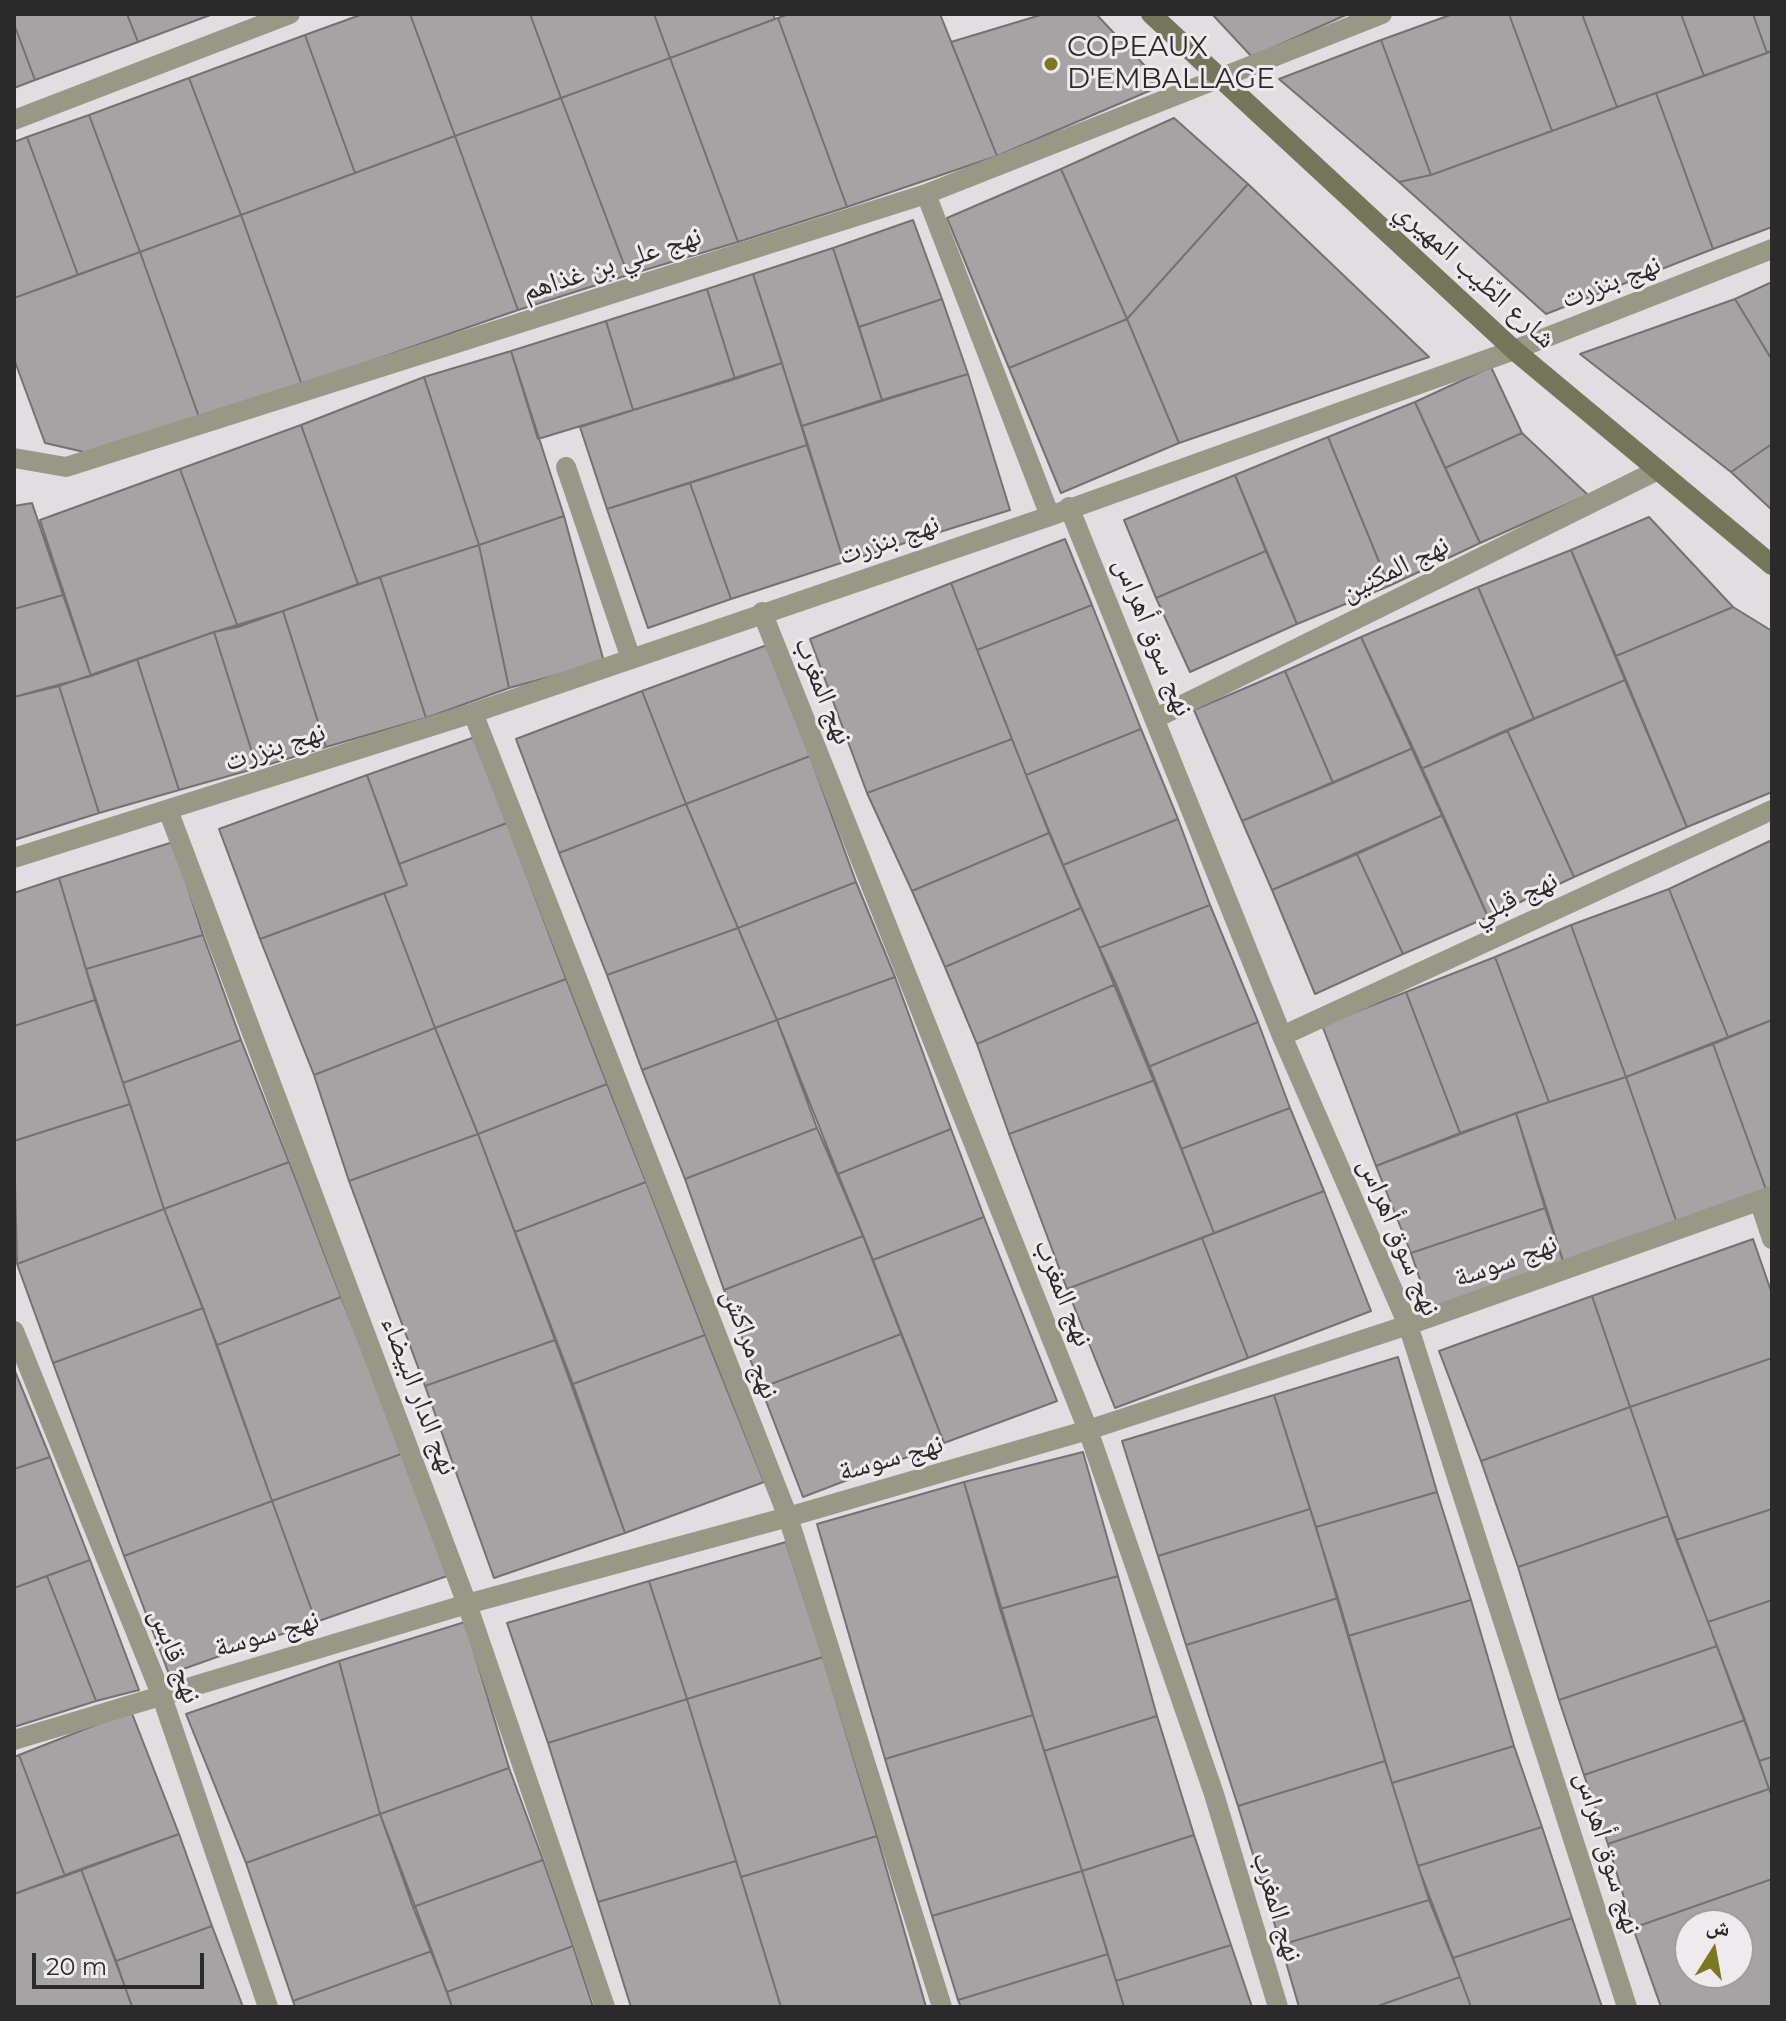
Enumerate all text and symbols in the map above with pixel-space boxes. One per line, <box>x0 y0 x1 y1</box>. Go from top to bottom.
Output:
place label: COPEAUX D'EMBALLAGE <box>1067 31 1275 97</box>
marker: COPEAUX D'EMBALLAGE <box>1042 55 1060 73</box>
street label: شارع الطّيب المهيري <box>1388 194 1562 356</box>
street label: نهج علي بن غذاهم <box>518 219 706 309</box>
street label: نهج بنزرت <box>1556 248 1666 316</box>
street label: نهج بنزرت <box>834 507 944 573</box>
street label: نهج المكنين <box>1336 528 1454 610</box>
street label: نهج سوق أهراس <box>1106 553 1200 721</box>
street label: نهج المغرب <box>786 632 860 750</box>
street label: نهج بنزرت <box>220 715 330 779</box>
street label: نهج قبلي <box>1467 864 1563 932</box>
street label: نهج سوق أهراس <box>1351 1153 1447 1321</box>
street label: نهج سوسة <box>1450 1227 1562 1295</box>
street label: نهج المغرب <box>1026 1234 1100 1352</box>
street label: نهج مراكش <box>714 1284 786 1404</box>
street label: نهج الدار البيضاء <box>373 1312 465 1480</box>
street label: نهج سوسة <box>835 1427 947 1489</box>
street label: نهج سوسة <box>211 1603 323 1665</box>
street label: نهج قابس <box>142 1604 208 1708</box>
street label: نهج سوق أهراس <box>1567 1767 1649 1939</box>
street label: نهج المغرب <box>1244 1848 1310 1966</box>
north arrow <box>1674 1909 1754 1989</box>
text: ش <box>1704 1911 1732 1942</box>
scale bar <box>36 1937 208 1987</box>
text: 20 m <box>46 1952 107 1981</box>

